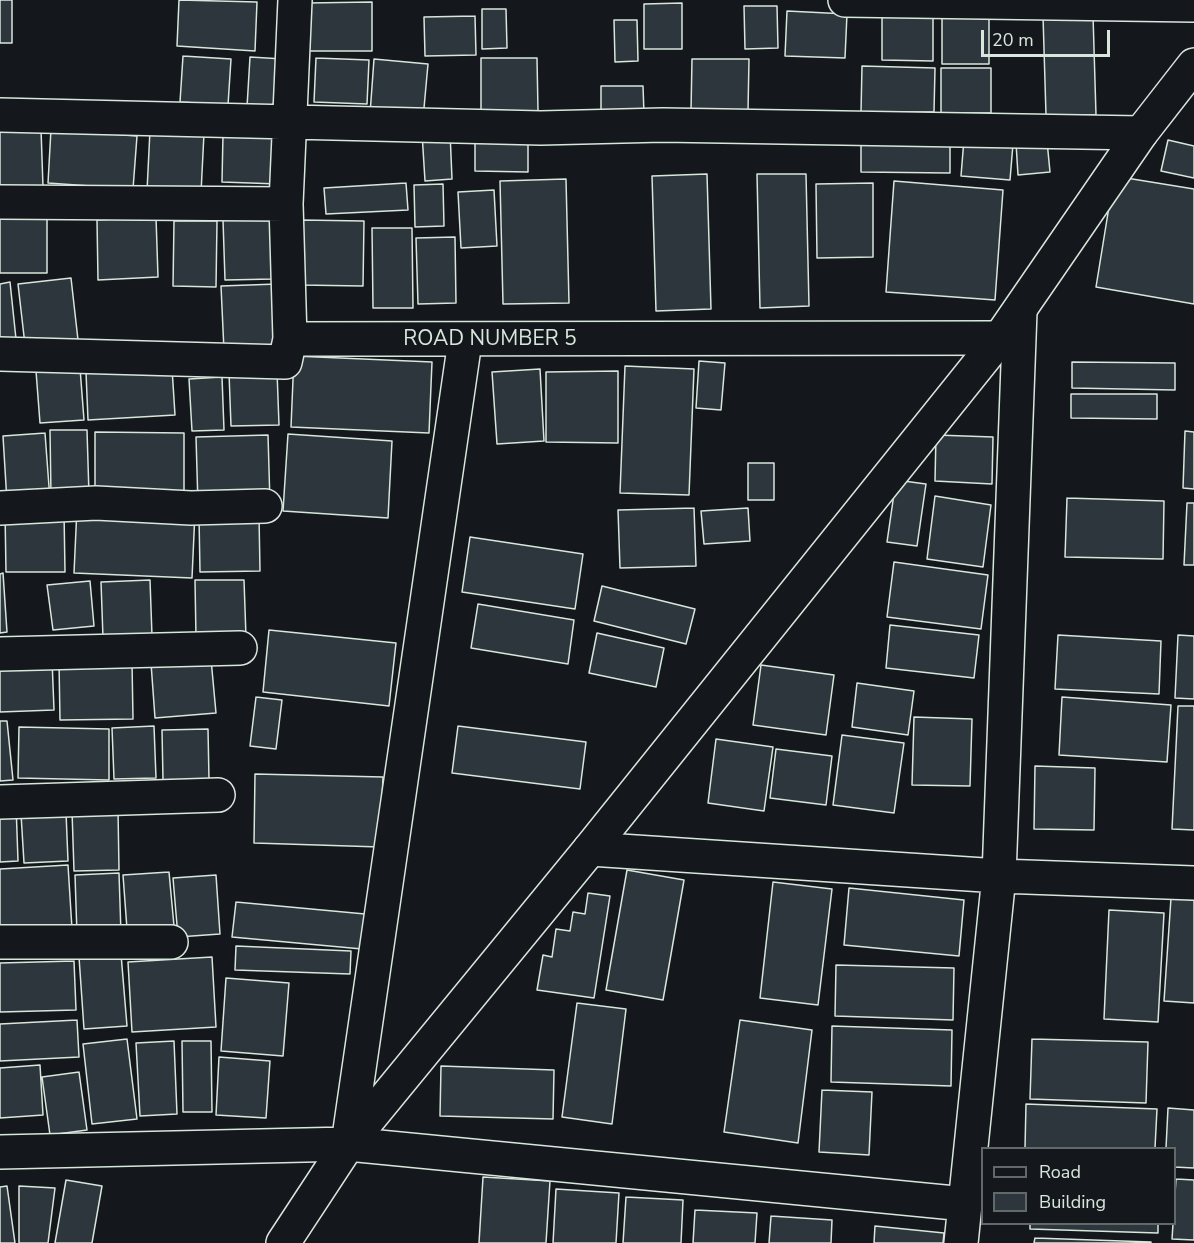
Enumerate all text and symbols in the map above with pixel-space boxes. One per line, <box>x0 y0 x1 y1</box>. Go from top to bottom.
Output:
scale bar <box>984 18 1113 56</box>
text: 20 m <box>992 28 1034 52</box>
street label: ROAD NUMBER 5 <box>403 327 577 353</box>
legend <box>981 1147 1176 1225</box>
text: Road <box>1039 1160 1081 1184</box>
text: Building <box>1039 1190 1106 1214</box>

